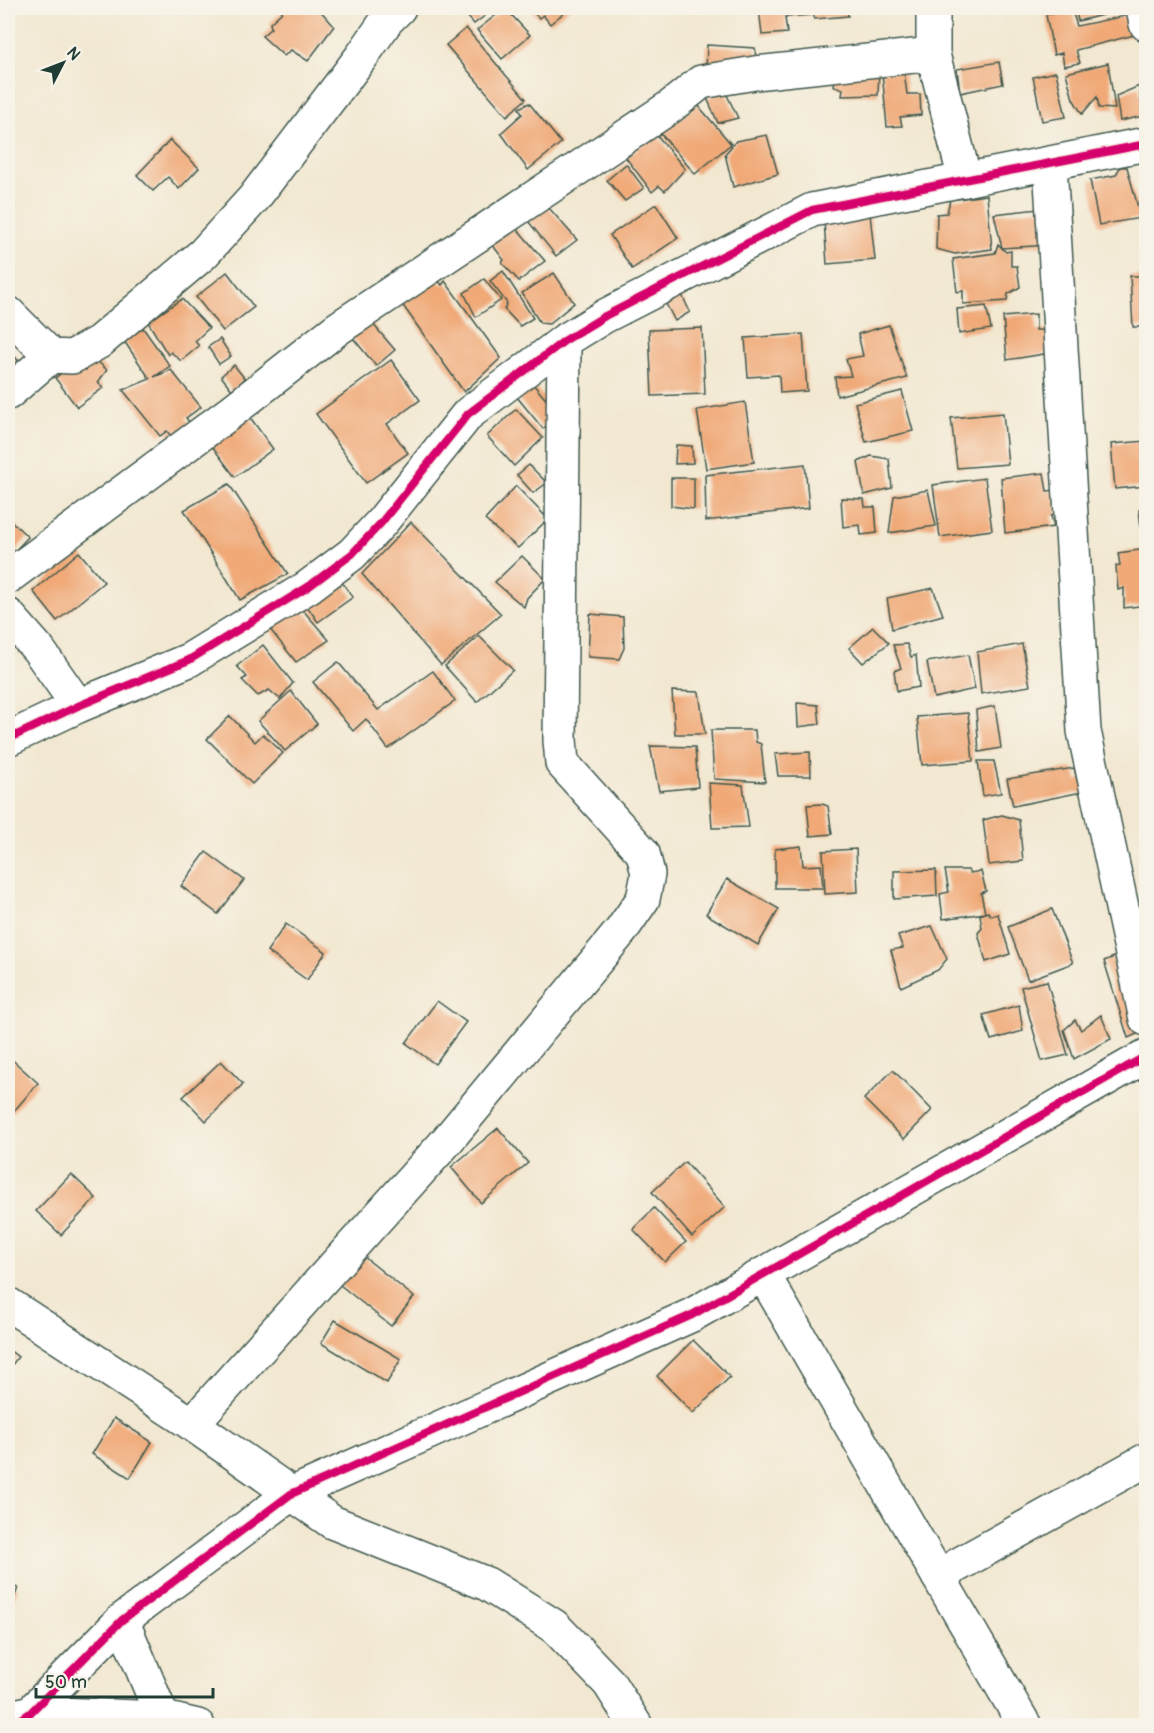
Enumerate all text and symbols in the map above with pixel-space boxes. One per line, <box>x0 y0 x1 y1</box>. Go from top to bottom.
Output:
north arrow <box>33 33 93 93</box>
text: N <box>62 43 85 64</box>
scale bar <box>36 1661 213 1699</box>
text: 50 m <box>45 1671 87 1694</box>

